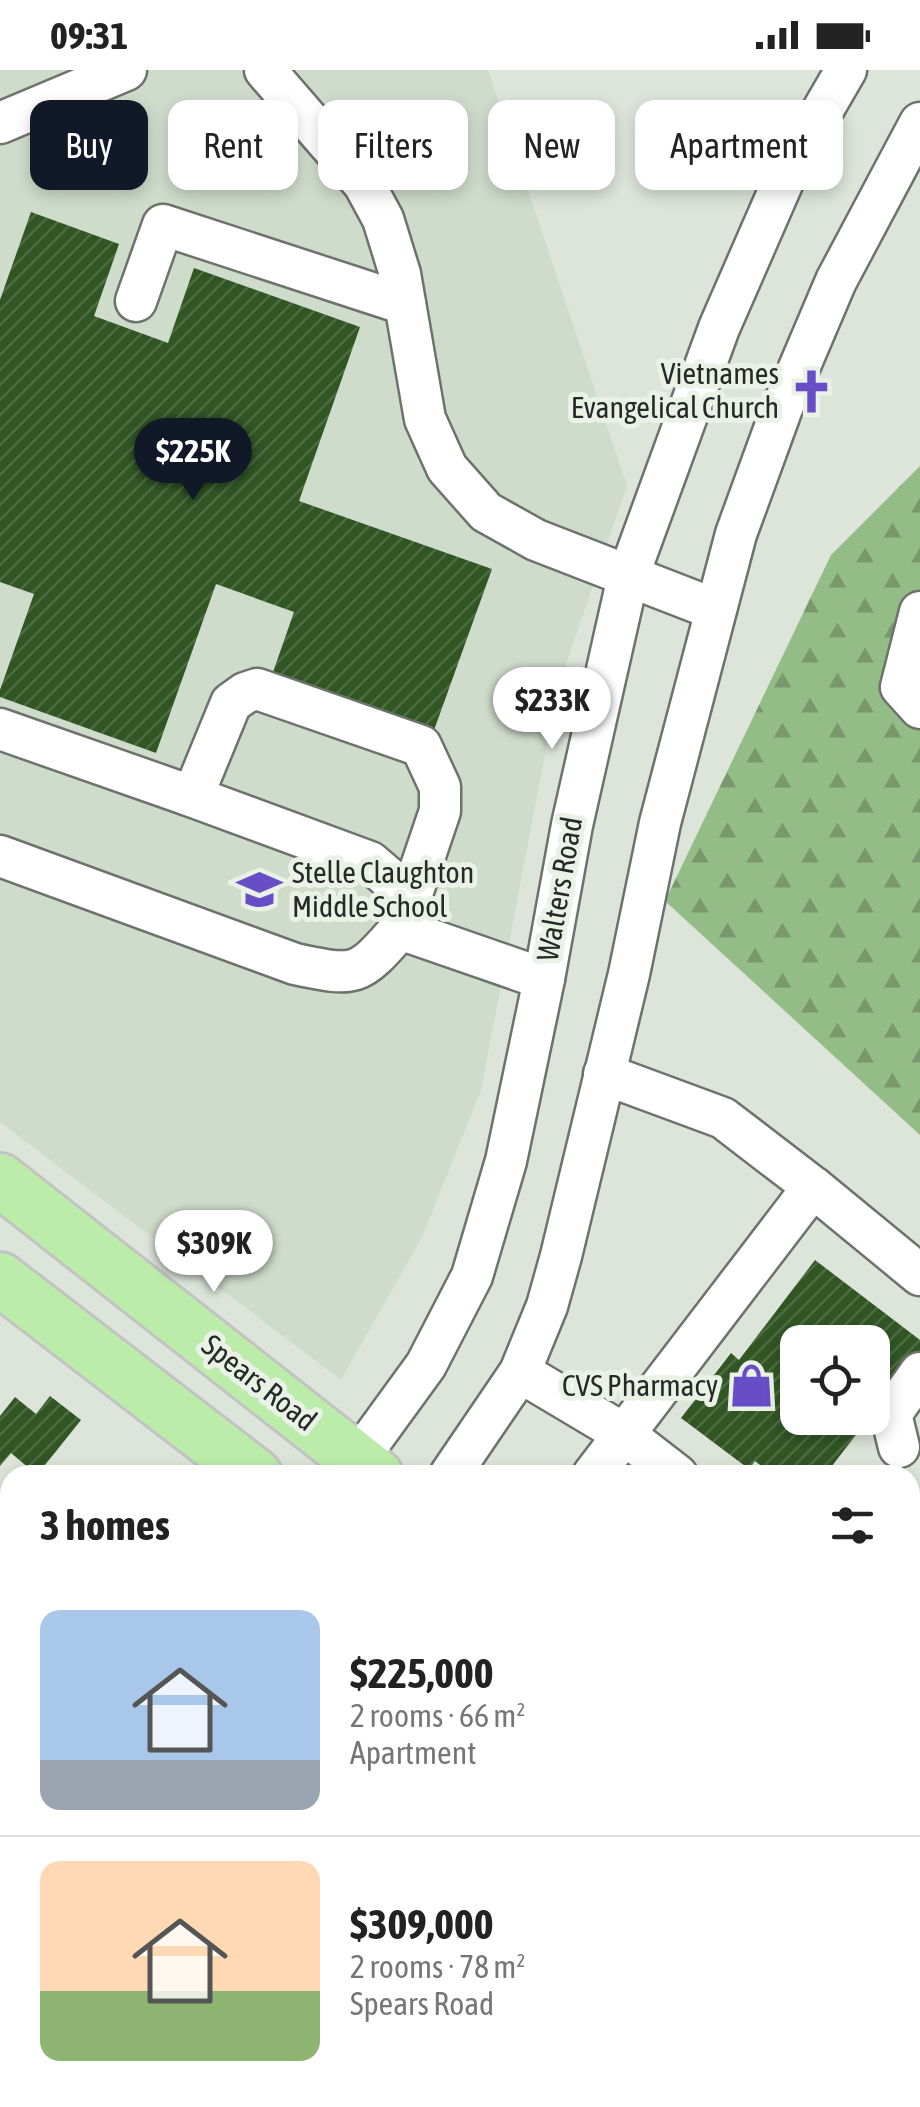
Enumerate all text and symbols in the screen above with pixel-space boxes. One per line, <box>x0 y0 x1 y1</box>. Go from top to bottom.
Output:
text: 09:31 <box>50 14 128 57</box>
chip: Buy <box>30 100 148 190</box>
chip: Rent <box>168 100 298 190</box>
chip: Filters <box>318 100 468 190</box>
chip: New <box>488 100 615 190</box>
chip: Apartment <box>635 100 843 190</box>
place label: Vietnames Evangelical Church <box>571 356 779 424</box>
church icon: Vietnames Evangelical Church <box>788 367 836 415</box>
pin: $225K <box>123 418 263 503</box>
text: $225K <box>156 432 230 469</box>
pin: $233K <box>482 667 622 752</box>
text: $233K <box>515 681 589 718</box>
street label: Walters Road <box>530 814 588 963</box>
place label: Stelle Claughton Middle School <box>292 855 474 923</box>
school or university icon: Stelle Claughton Middle School <box>235 866 283 914</box>
pin: $309K <box>144 1210 284 1295</box>
text: $309K <box>177 1224 251 1261</box>
map controls <box>780 1325 890 1435</box>
button: locate <box>780 1325 890 1435</box>
street label: Spears Road <box>196 1327 323 1437</box>
shop icon: CVS Pharmacy <box>727 1362 775 1410</box>
place label: CVS Pharmacy <box>562 1368 718 1402</box>
icon: filters <box>825 1498 880 1553</box>
text: 3 homes <box>40 1501 170 1549</box>
text: $225,000 <box>350 1649 494 1697</box>
icon: home <box>120 1650 240 1770</box>
text: 2 rooms · 66 m² <box>350 1697 525 1734</box>
text: Apartment <box>350 1734 476 1771</box>
text: $309,000 <box>350 1900 494 1948</box>
icon: home <box>120 1901 240 2021</box>
text: 2 rooms · 78 m² <box>350 1948 525 1985</box>
text: Spears Road <box>350 1985 494 2022</box>

